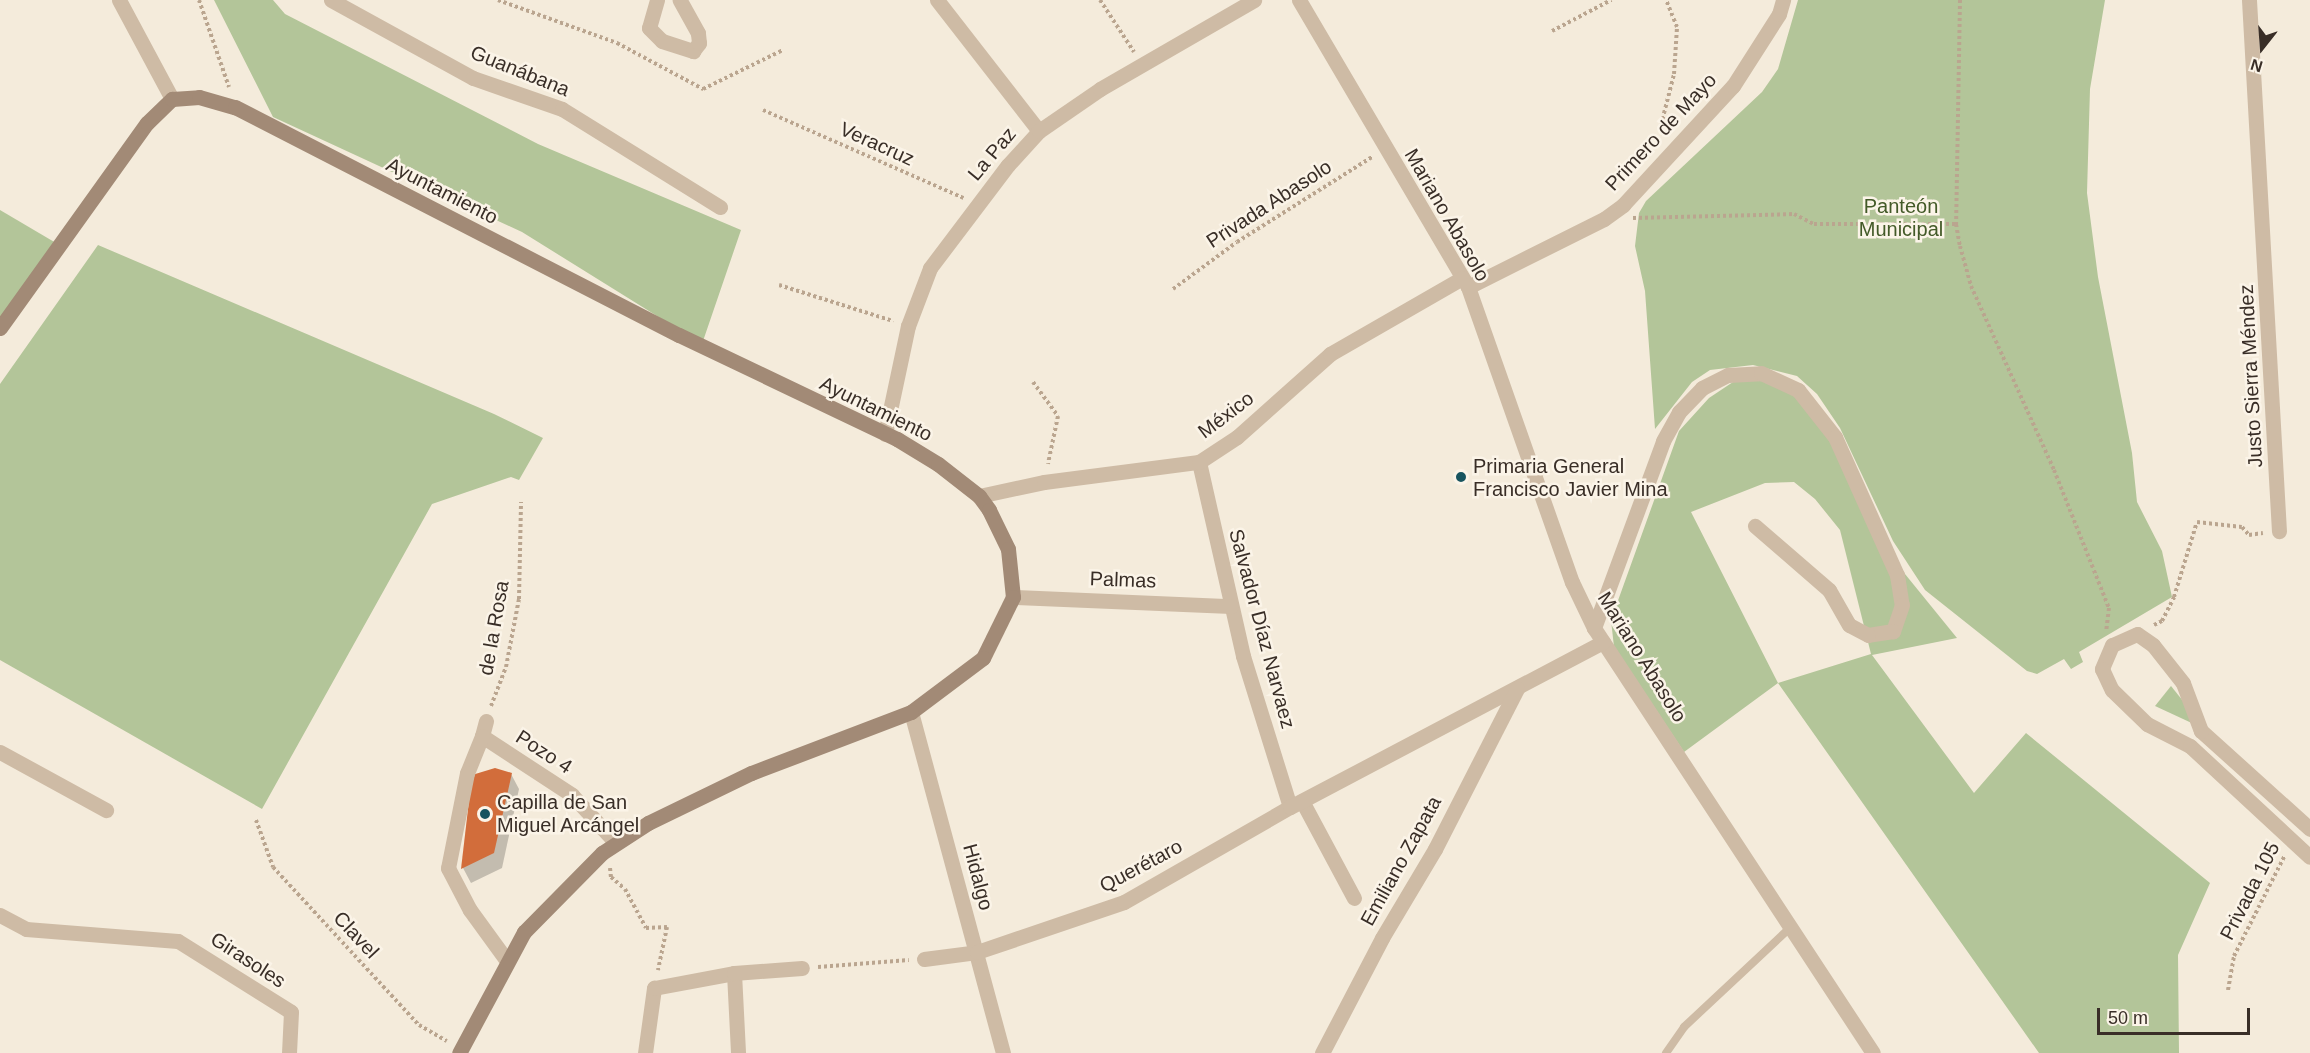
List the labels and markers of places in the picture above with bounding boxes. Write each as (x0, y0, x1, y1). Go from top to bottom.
place label: Primaria General Francisco Javier Mina (1473, 454, 1668, 501)
marker: Primaria General Francisco Javier Mina (1454, 470, 1468, 484)
place label: Capilla de San Miguel Arcángel (497, 790, 640, 837)
marker: Capilla de San Miguel Arcángel (478, 807, 492, 821)

